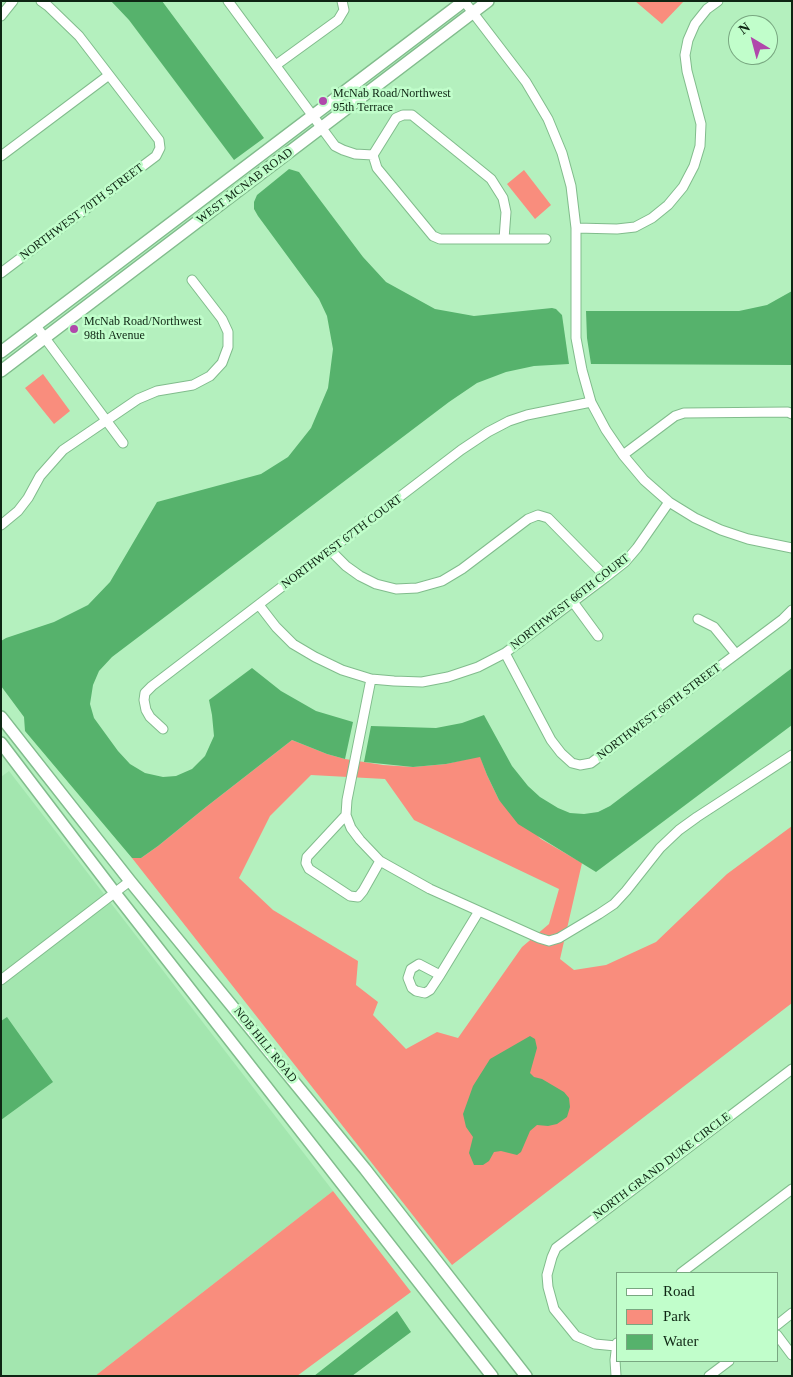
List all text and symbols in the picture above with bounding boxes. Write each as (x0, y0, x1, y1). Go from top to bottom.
north arrow (728, 15, 778, 65)
text: N (736, 19, 753, 37)
place label: McNab Road/Northwest 95th Terrace (333, 87, 451, 115)
marker: McNab Road/Northwest 95th Terrace (317, 95, 329, 107)
street label: WEST MCNAB ROAD (194, 145, 296, 227)
street label: NORTHWEST 70TH STREET (17, 161, 147, 263)
place label: McNab Road/Northwest 98th Avenue (84, 315, 202, 343)
marker: McNab Road/Northwest 98th Avenue (68, 323, 80, 335)
street label: NORTHWEST 67TH COURT (279, 492, 405, 592)
street label: NORTHWEST 66TH COURT (508, 551, 632, 653)
street label: NORTHWEST 66TH STREET (594, 661, 724, 763)
street label: NOB HILL ROAD (230, 1004, 300, 1086)
street label: NORTH GRAND DUKE CIRCLE (590, 1110, 734, 1222)
legend (616, 1272, 778, 1362)
text: Road (663, 1283, 695, 1299)
text: Park (663, 1308, 691, 1324)
text: Water (663, 1333, 698, 1349)

